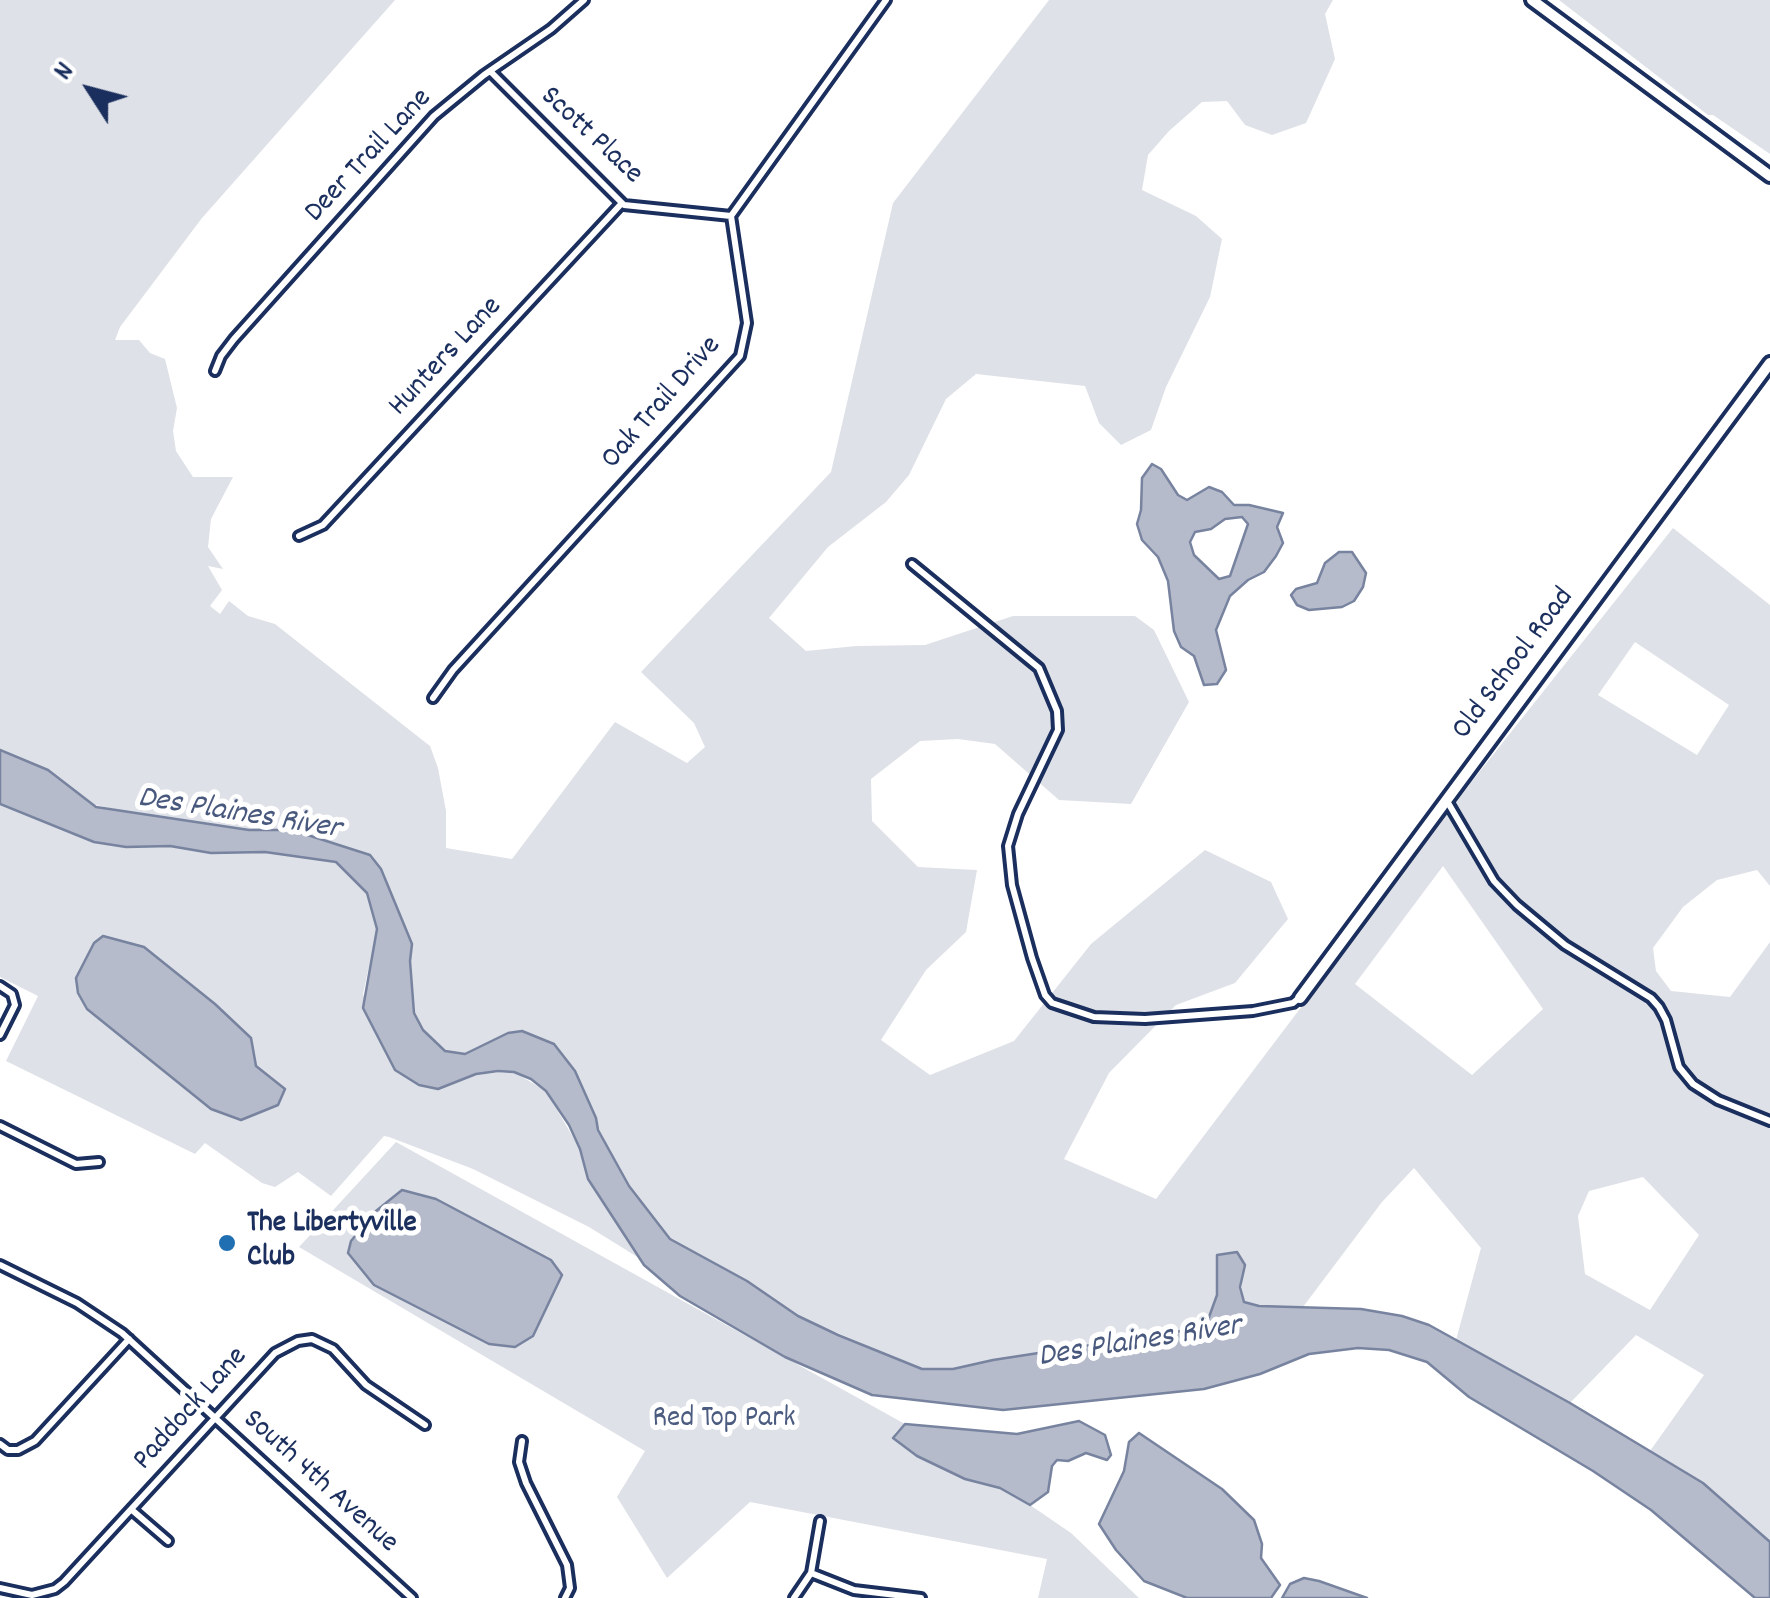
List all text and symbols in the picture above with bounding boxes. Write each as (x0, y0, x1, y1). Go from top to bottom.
north arrow (40, 40, 140, 140)
text: N (45, 55, 86, 90)
street label: Scott Place (531, 80, 649, 194)
street label: Deer Trail Lane (299, 83, 441, 231)
street label: Hunters Lane (383, 291, 511, 425)
street label: Oak Trail Drive (595, 330, 731, 478)
street label: Old School Road (1446, 582, 1584, 748)
water label: Des Plaines River (135, 781, 343, 851)
place label: The Libertyville Club (247, 1208, 417, 1278)
marker: The Libertyville Club (216, 1232, 238, 1254)
water label: Des Plaines River (1036, 1309, 1244, 1379)
street label: Paddock Lane (127, 1341, 257, 1479)
park label: Red Top Park (652, 1403, 796, 1439)
street label: South 4th Avenue (234, 1404, 404, 1562)

